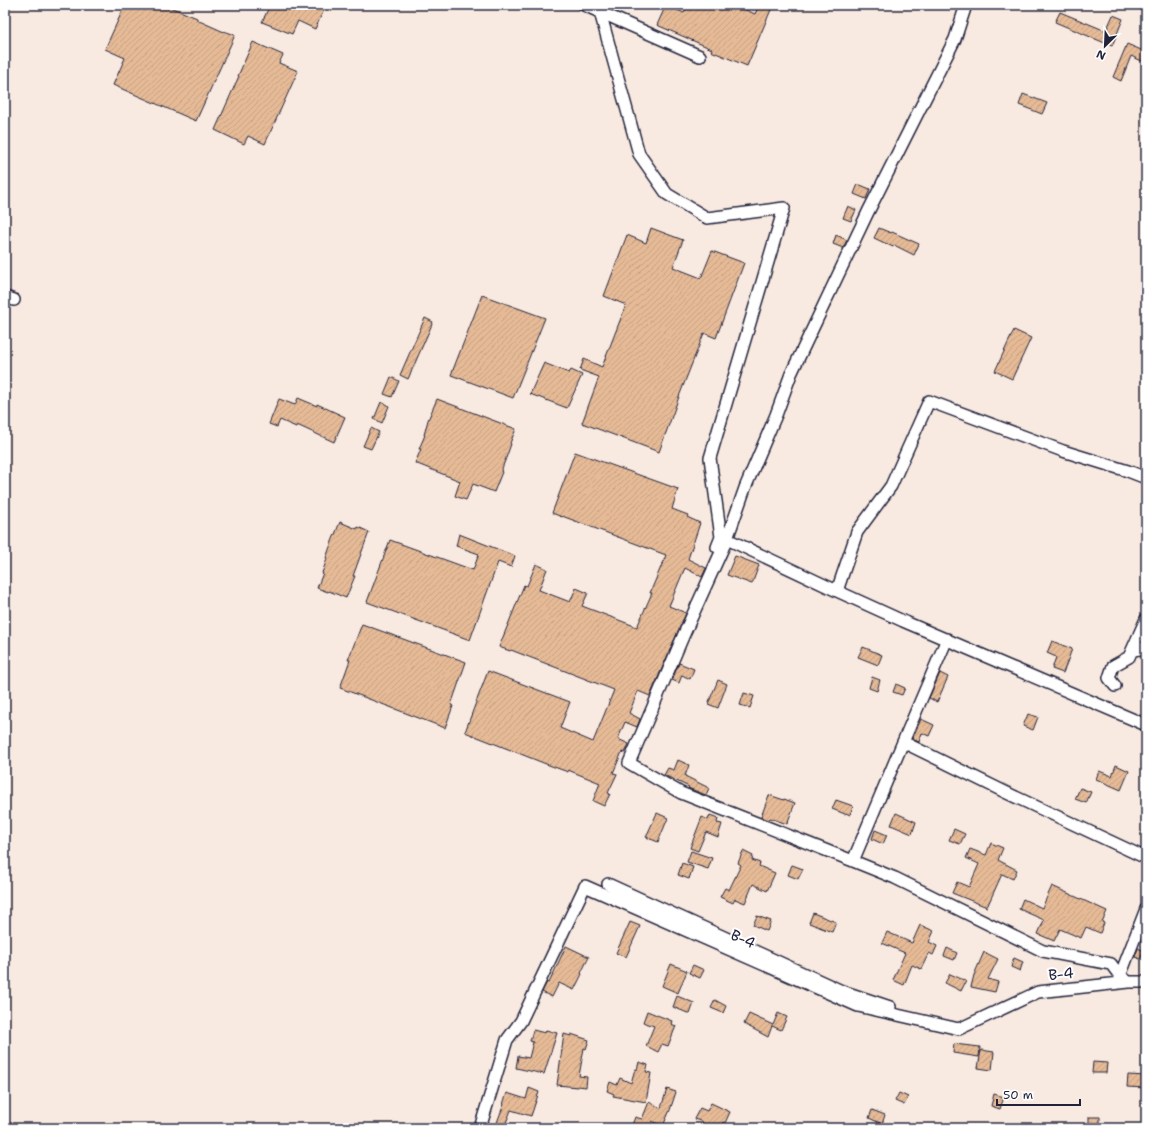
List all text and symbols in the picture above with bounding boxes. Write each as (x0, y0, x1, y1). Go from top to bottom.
north arrow (1085, 26, 1125, 66)
text: N (1094, 46, 1108, 63)
street label: B-4 (727, 925, 759, 953)
street label: B-4 (1047, 963, 1075, 985)
scale bar (997, 1081, 1080, 1107)
text: 50 m (1003, 1087, 1033, 1103)

